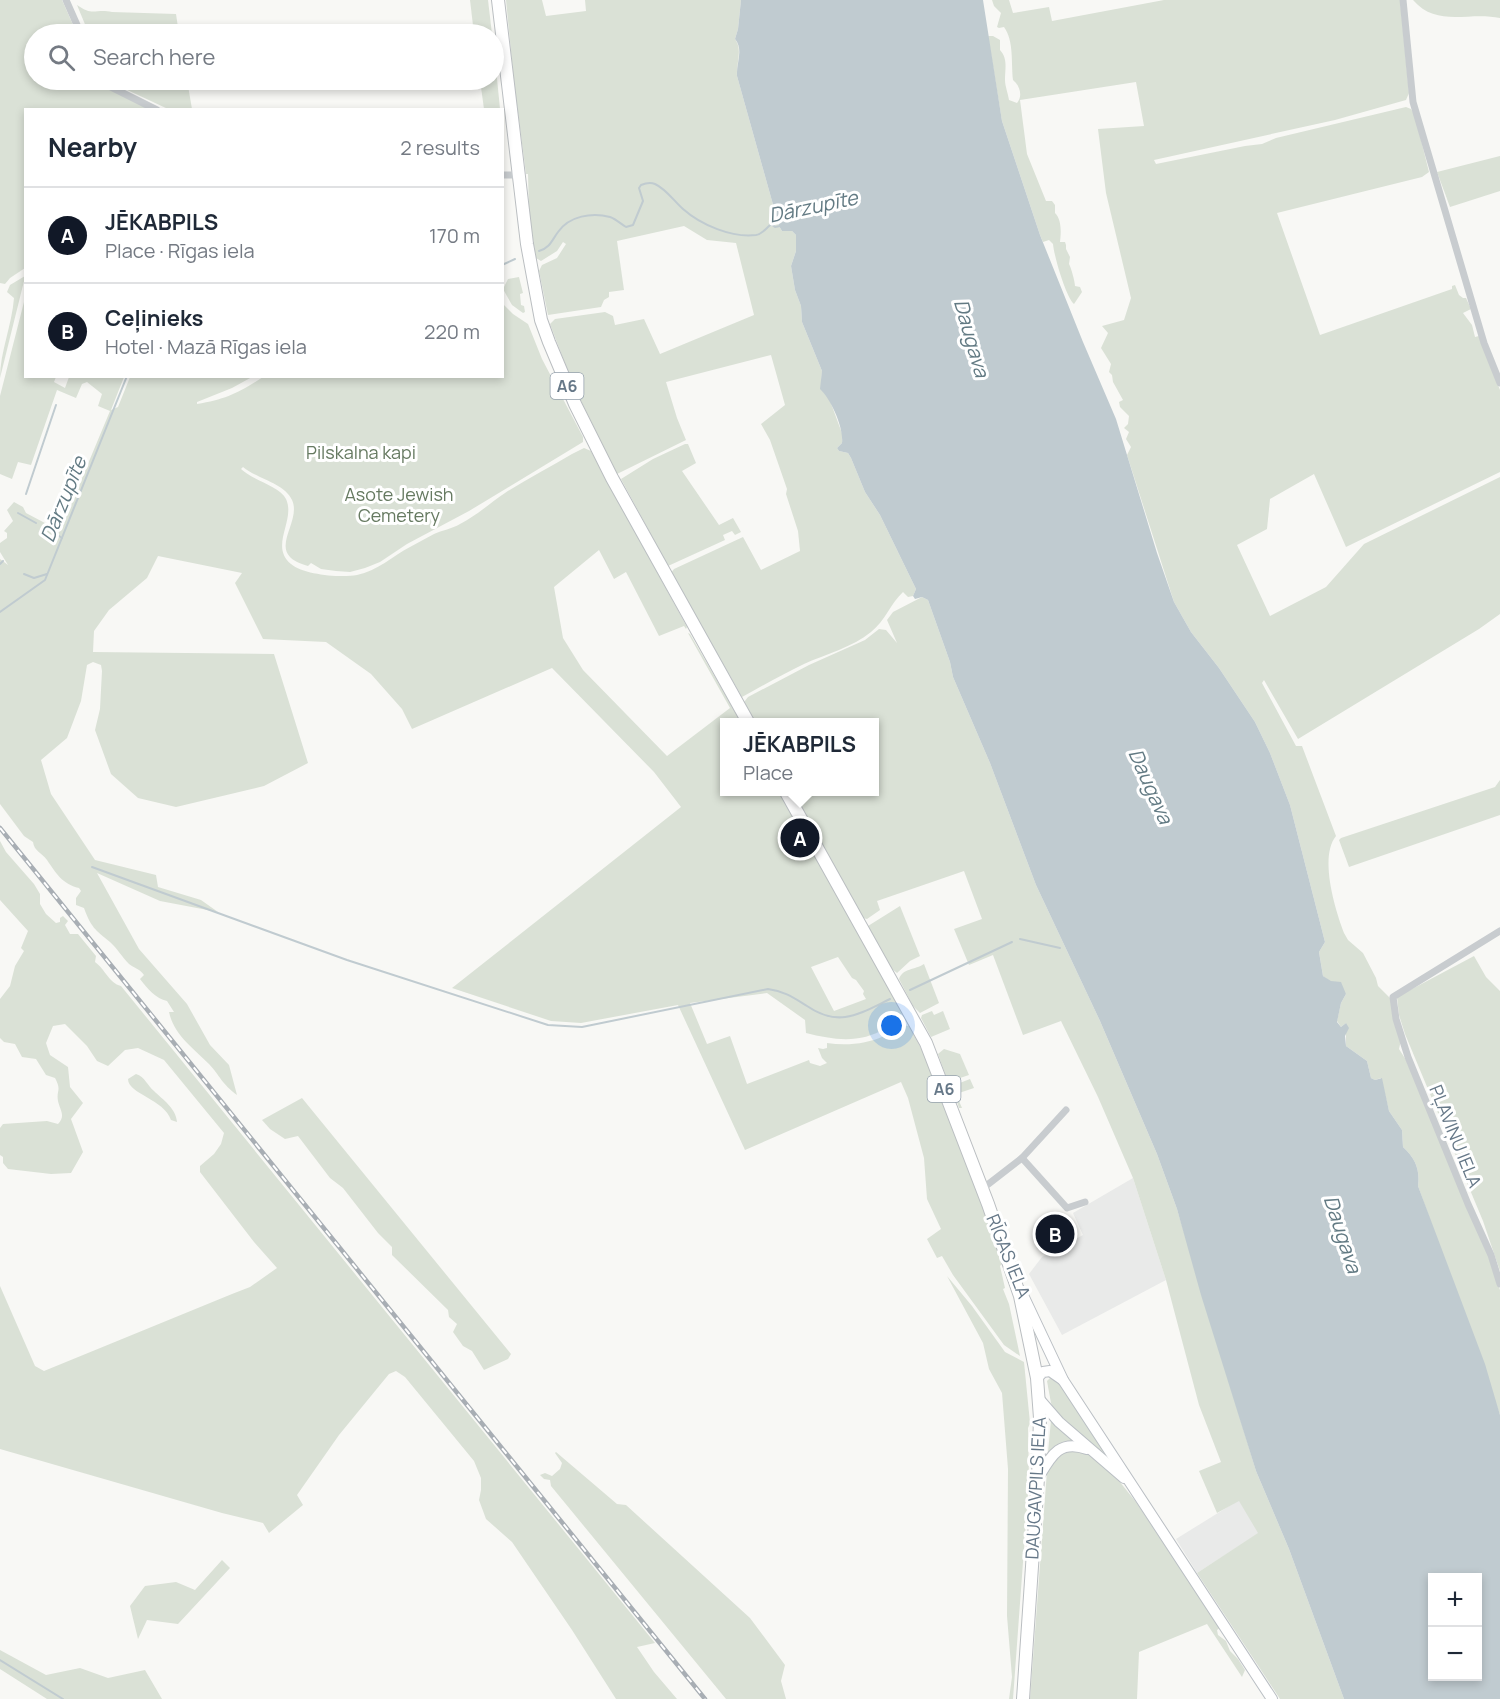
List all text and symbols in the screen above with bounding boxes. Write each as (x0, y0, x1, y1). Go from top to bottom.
search box (24, 24, 504, 90)
icon: search (45, 41, 78, 74)
text: Search here (93, 42, 215, 72)
text: Nearby (48, 129, 137, 165)
text: 2 results (400, 134, 480, 161)
water label: Dārzupīte (766, 183, 861, 229)
text: JĒKABPILS (105, 207, 218, 237)
text: A (61, 222, 74, 249)
text: 170 m (429, 222, 480, 249)
text: Place · Rīgas iela (105, 237, 255, 264)
water label: Daugava (948, 296, 996, 381)
text: Ceļinieks (105, 303, 204, 333)
text: B (61, 318, 74, 345)
text: 220 m (424, 318, 480, 345)
text: Hotel · Mazā Rīgas iela (105, 333, 307, 360)
road number: A6 (550, 373, 584, 399)
park label: Pilskalna kapi (306, 440, 416, 464)
water label: Dārzupīte (34, 451, 93, 546)
park label: Asote Jewish Cemetery (344, 482, 454, 527)
popup (720, 718, 879, 796)
text: JĒKABPILS (743, 729, 856, 759)
water label: Daugava (1122, 744, 1180, 829)
text: Place (743, 759, 793, 786)
pin: A (780, 816, 820, 860)
your location (877, 1011, 906, 1040)
road number: A6 (928, 1076, 960, 1102)
street label: PĻAVIŅU IELA (1424, 1081, 1488, 1192)
water label: Daugava (1318, 1192, 1368, 1277)
street label: RĪGAS IELA (981, 1210, 1037, 1302)
pin: B (1036, 1212, 1074, 1256)
street label: DAUGAVPILS IELA (1019, 1415, 1051, 1560)
map controls (1428, 1573, 1482, 1681)
button: + (1428, 1573, 1482, 1627)
button: − (1428, 1627, 1482, 1681)

